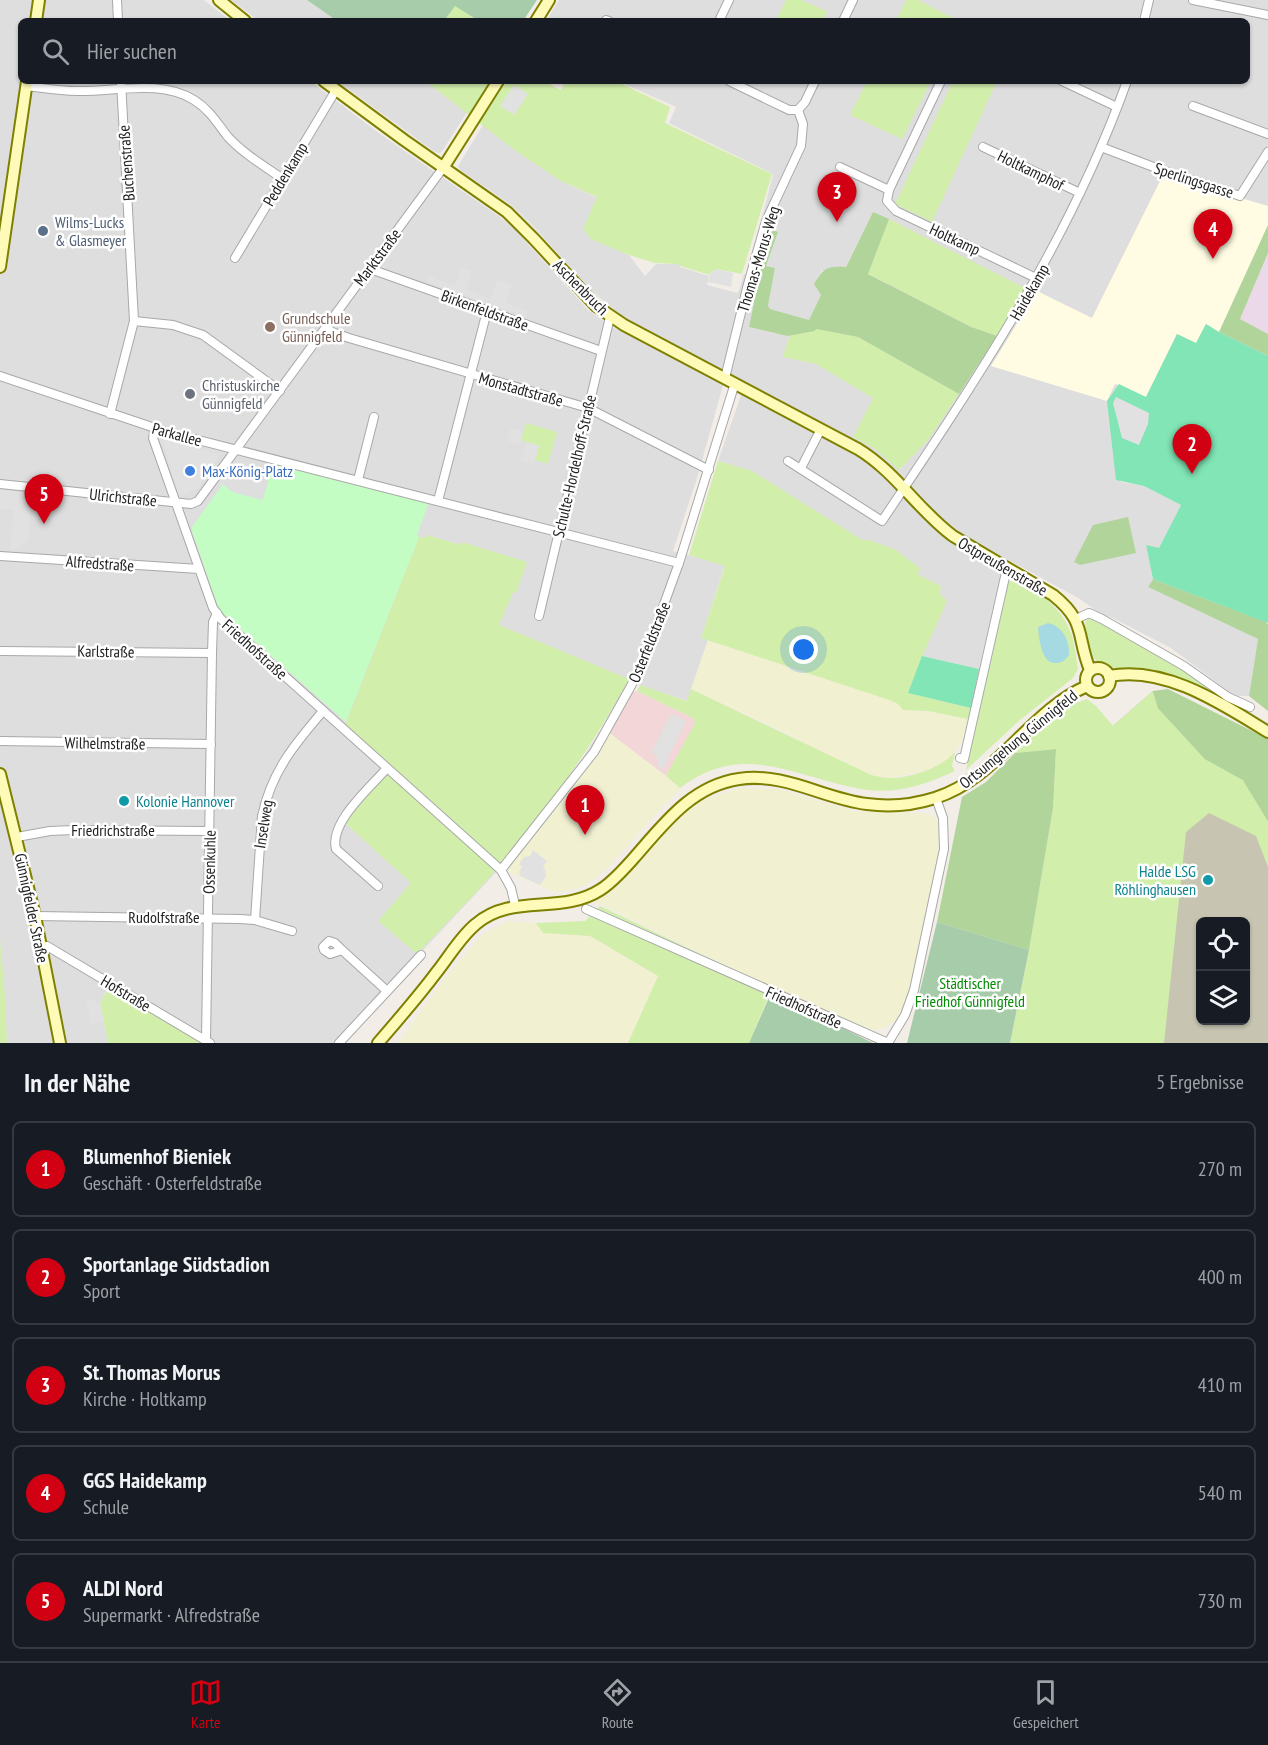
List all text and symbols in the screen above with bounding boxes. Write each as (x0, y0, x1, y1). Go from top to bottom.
search box (18, 18, 1250, 84)
icon: search (39, 35, 72, 68)
text: Hier suchen (87, 37, 177, 65)
street label: Buchenstraße (113, 124, 139, 202)
street label: Peddenkamp (258, 138, 312, 210)
street label: Holtkamphof (994, 145, 1068, 195)
street label: Sperlingsgasse (1152, 158, 1236, 202)
pin: 3 (818, 172, 856, 222)
street label: Thomas-Morus-Weg (732, 203, 784, 315)
pin: 4 (1194, 210, 1232, 259)
place label: Wilms-Lucks & Glasmeyer (55, 212, 127, 250)
street label: Holtkamp (926, 219, 984, 259)
marker: Wilms-Lucks & Glasmeyer (36, 224, 50, 238)
street label: Marktstraße (349, 224, 405, 290)
street label: Aschenbruch (549, 255, 613, 319)
street label: Haidekamp (1005, 260, 1053, 324)
street label: Birkenfeldstraße (439, 285, 531, 335)
place label: Grundschule Günnigfeld (282, 308, 351, 346)
marker: Grundschule Günnigfeld (263, 320, 277, 334)
street label: Monstadtstraße (477, 367, 565, 411)
place label: Christuskirche Günnigfeld (202, 375, 280, 413)
marker: Christuskirche Günnigfeld (183, 387, 197, 401)
street label: Schulte-Hordelhoff-Straße (548, 393, 600, 539)
street label: Parkallee (150, 418, 204, 450)
pin: 2 (1172, 424, 1212, 474)
place label: Max-König-Platz (202, 461, 293, 481)
marker: Max-König-Platz (183, 464, 197, 478)
pin: 5 (24, 474, 63, 524)
street label: Ulrichstraße (88, 484, 158, 510)
street label: Ostpreußenstraße (955, 532, 1051, 600)
street label: Alfredstraße (65, 551, 135, 575)
street label: Osterfeldstraße (624, 599, 674, 685)
street label: Friedhofstraße (218, 614, 292, 684)
your location (789, 635, 818, 664)
street label: Karlstraße (77, 641, 135, 661)
street label: Ortsumgehung Günnigfeld (955, 685, 1081, 793)
street label: Wilhelmstraße (64, 732, 146, 754)
pin: 1 (566, 786, 604, 835)
place label: Kolonie Hannover (136, 791, 235, 811)
marker: Kolonie Hannover (117, 794, 131, 808)
street label: Inselweg (249, 798, 277, 850)
street label: Friedrichstraße (71, 820, 155, 840)
street label: Ossenkuhle (198, 830, 220, 894)
street label: Günnigfelder Straße (11, 851, 53, 965)
place label: Halde LSG Röhlinghausen (1114, 861, 1196, 899)
marker: Halde LSG Röhlinghausen (1201, 873, 1215, 887)
street label: Rudolfstraße (128, 907, 200, 927)
map controls (1196, 917, 1250, 1025)
button: locate (1196, 917, 1250, 971)
street label: Hofstraße (98, 970, 154, 1016)
button: layers (1196, 971, 1250, 1025)
park label: Städtischer Friedhof Günnigfeld (915, 973, 1025, 1011)
street label: Friedhofstraße (763, 981, 845, 1033)
text: In der Nähe (24, 1066, 130, 1099)
text: 5 Ergebnisse (1156, 1069, 1244, 1095)
text: Blumenhof Bieniek (83, 1142, 231, 1170)
text: 1 (41, 1156, 50, 1182)
text: 270 m (1198, 1156, 1242, 1182)
text: Geschäft · Osterfeldstraße (83, 1170, 262, 1196)
text: Sportanlage Südstadion (83, 1250, 270, 1278)
text: 2 (41, 1264, 50, 1290)
text: 400 m (1198, 1264, 1242, 1290)
text: Sport (83, 1278, 120, 1304)
text: St. Thomas Morus (83, 1358, 221, 1386)
text: 3 (41, 1372, 50, 1398)
text: 410 m (1198, 1372, 1242, 1398)
text: Kirche · Holtkamp (83, 1386, 207, 1412)
text: GGS Haidekamp (83, 1466, 207, 1494)
text: 4 (41, 1480, 50, 1506)
text: 540 m (1198, 1480, 1242, 1506)
text: Schule (83, 1494, 129, 1520)
text: ALDI Nord (83, 1574, 163, 1602)
text: 5 (41, 1588, 50, 1614)
text: 730 m (1198, 1588, 1242, 1614)
text: Supermarkt · Alfredstraße (83, 1602, 260, 1628)
tab: Karte (189, 1676, 222, 1732)
tab: Route (601, 1676, 634, 1732)
tab: Gespeichert (1013, 1676, 1079, 1732)

